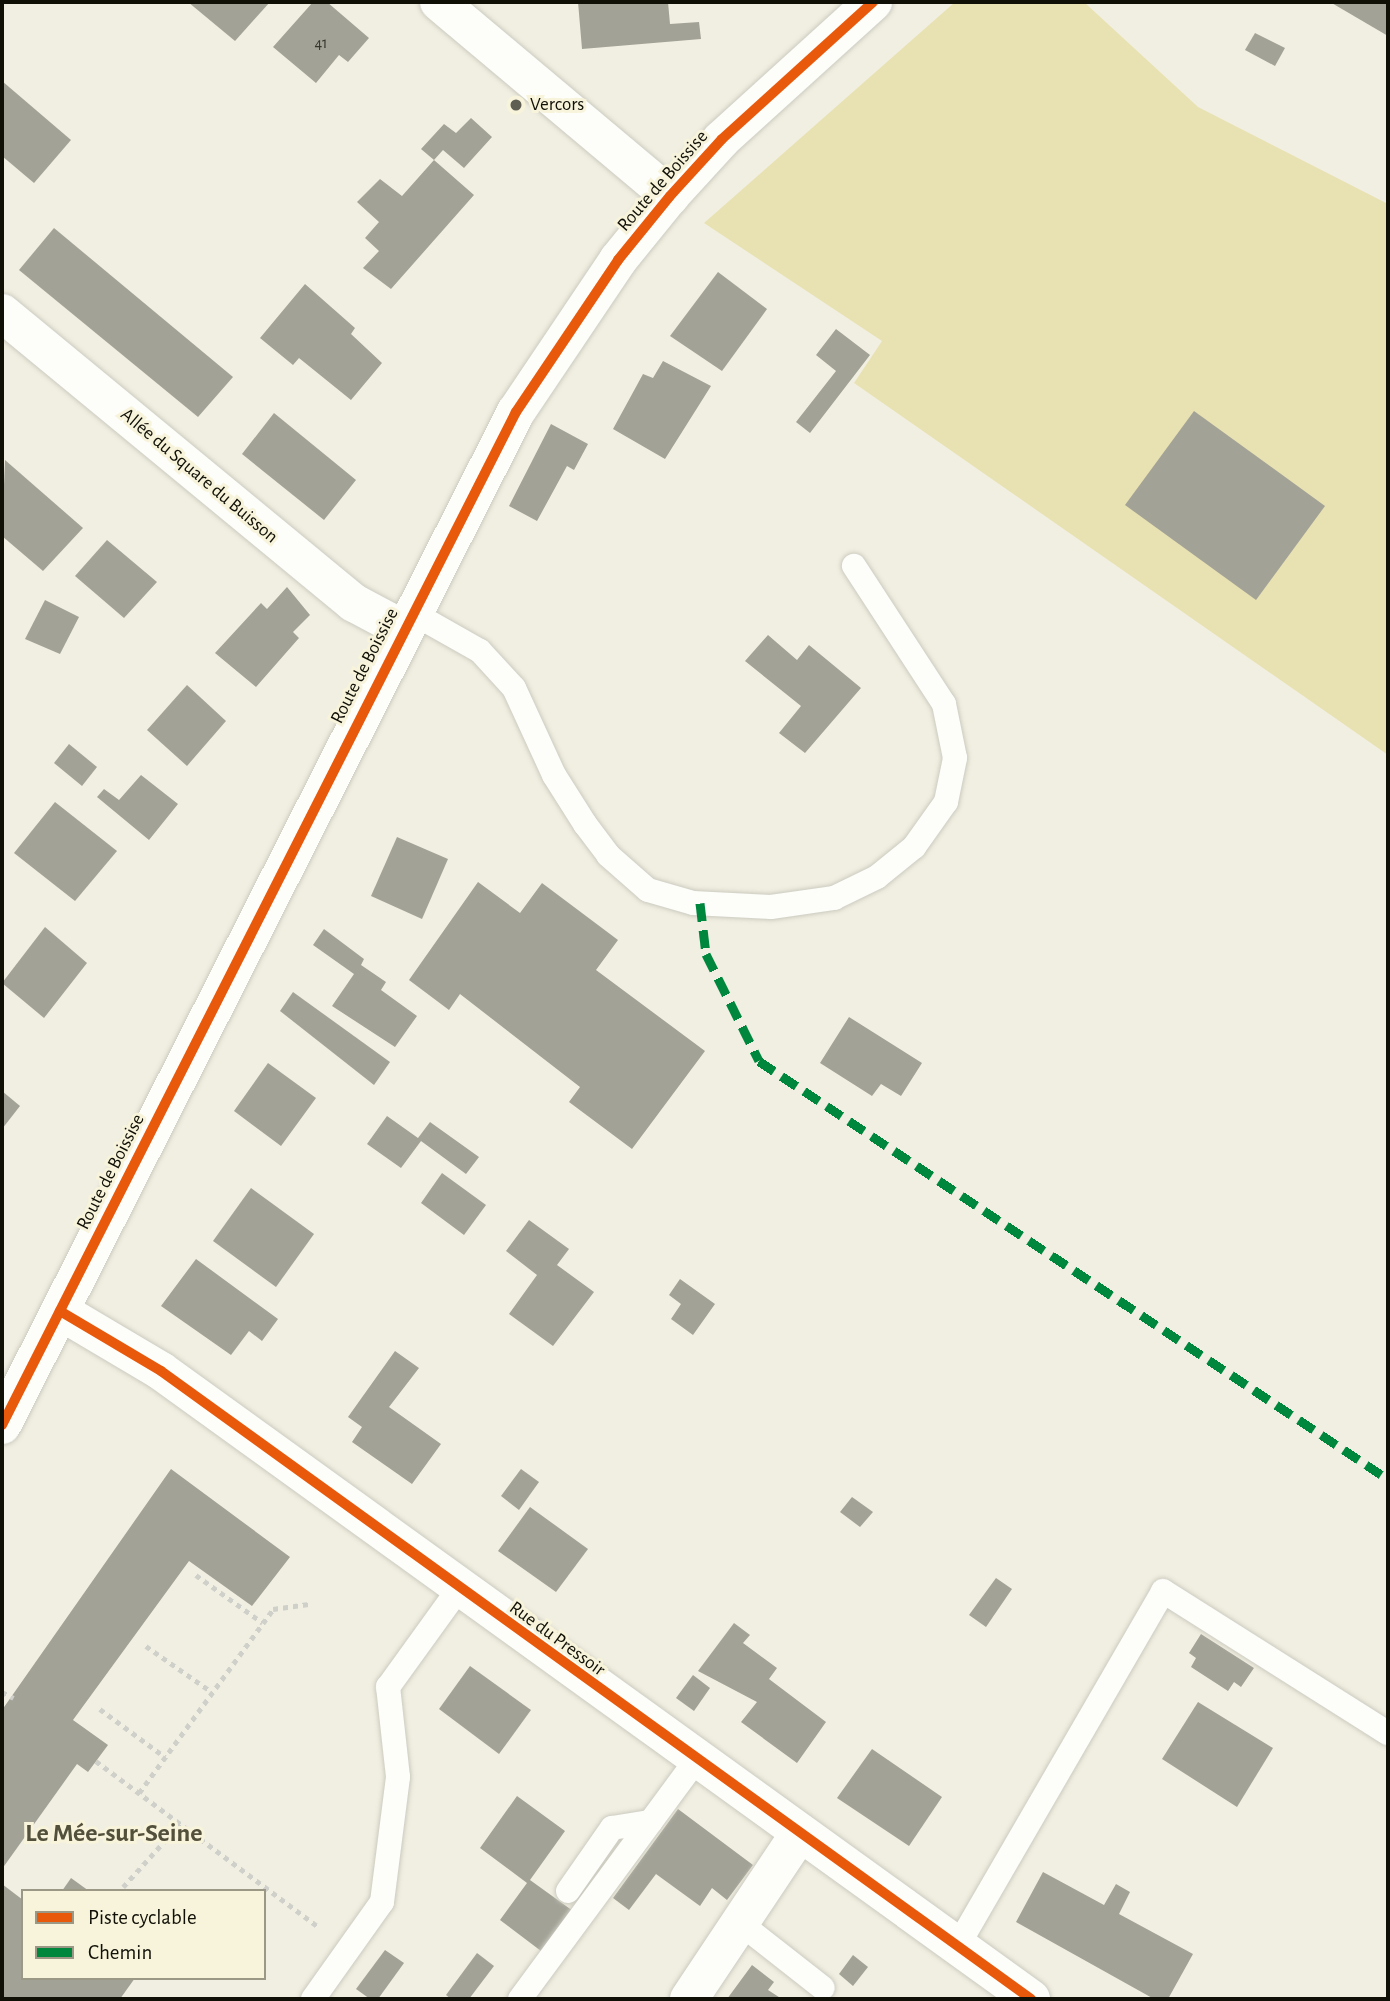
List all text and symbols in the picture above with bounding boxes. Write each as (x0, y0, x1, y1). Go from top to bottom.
house number: 41 (314, 33, 328, 53)
place label: Vercors (530, 94, 584, 116)
marker: Vercors (508, 97, 524, 113)
street label: Route de Boissise (613, 126, 713, 236)
street label: Allée du Square du Buisson (116, 403, 282, 549)
street label: Route de Boissise (326, 604, 404, 728)
street label: Route de Boissise (72, 1110, 150, 1234)
street label: Rue du Pressoir (505, 1597, 609, 1681)
district label: Le Mée-sur-Seine (25, 1818, 203, 1850)
legend (21, 1889, 266, 1980)
text: Piste cyclable (88, 1907, 197, 1928)
text: Chemin (88, 1942, 152, 1963)

